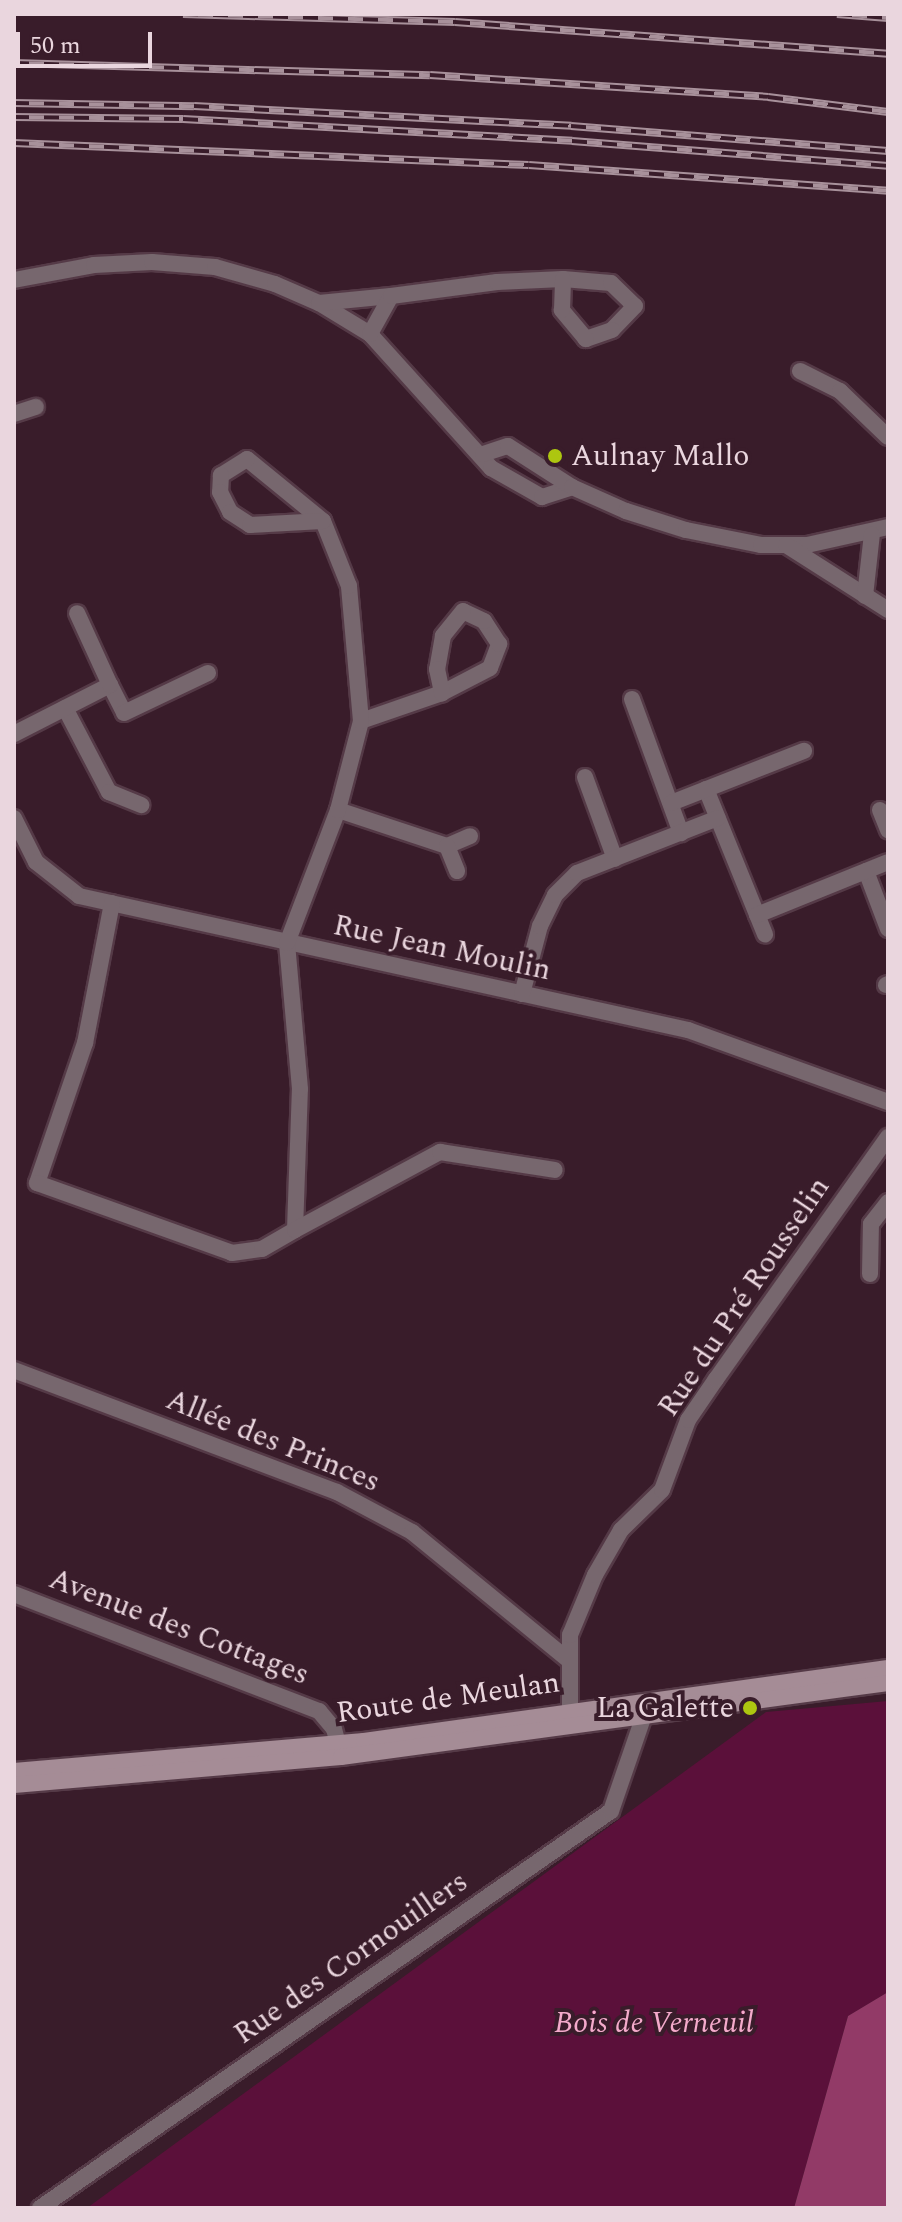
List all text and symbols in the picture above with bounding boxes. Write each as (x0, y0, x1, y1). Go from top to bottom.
scale bar (20, 16, 156, 66)
text: 50 m (30, 28, 81, 64)
place label: Aulnay Mallo (571, 438, 749, 474)
marker: Aulnay Mallo (546, 447, 564, 465)
street label: Rue Jean Moulin (330, 907, 554, 989)
street label: Rue du Pré Rousselin (650, 1170, 838, 1424)
street label: Allée des Princes (161, 1382, 385, 1500)
street label: Avenue des Cottages (44, 1561, 314, 1693)
street label: Route de Meulan (334, 1664, 562, 1732)
place label: La Galette (596, 1690, 734, 1726)
marker: La Galette (741, 1699, 759, 1717)
street label: Rue des Cornouillers (227, 1864, 475, 2052)
park label: Bois de Verneuil (554, 2005, 754, 2041)

